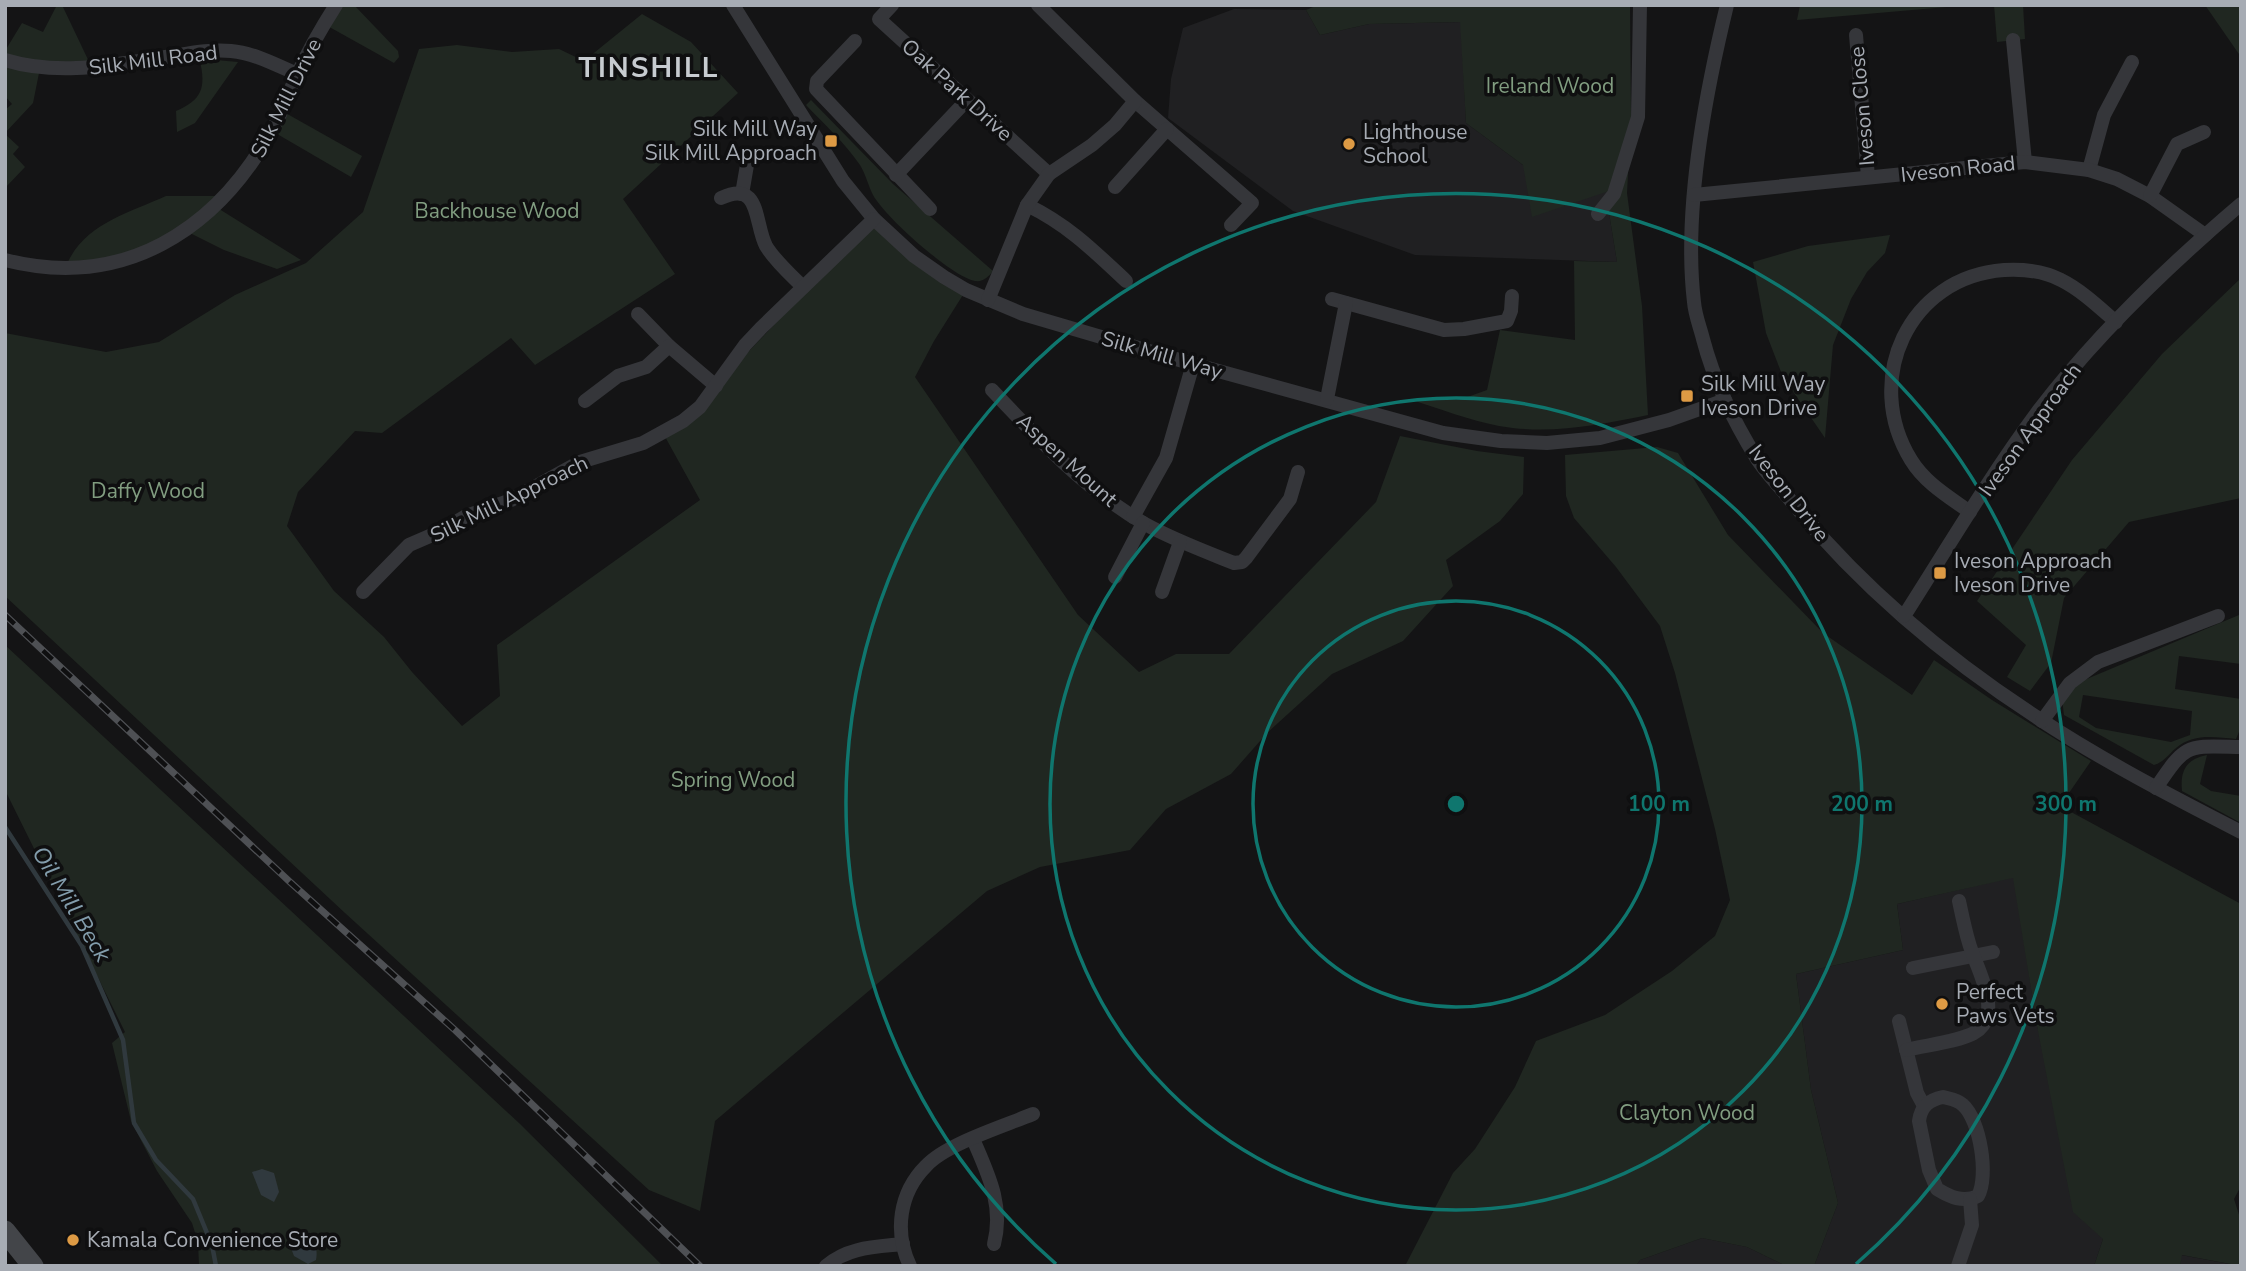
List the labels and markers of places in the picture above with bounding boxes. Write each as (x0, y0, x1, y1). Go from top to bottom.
place label: Silk Mill Way Silk Mill Approach (645, 115, 817, 167)
place label: Lighthouse School (1363, 118, 1468, 170)
marker: Silk Mill Way Silk Mill Approach (823, 133, 839, 149)
marker: Lighthouse School (1341, 136, 1357, 152)
place label: Silk Mill Way Iveson Drive (1701, 370, 1825, 422)
marker: Silk Mill Way Iveson Drive (1679, 388, 1695, 404)
place label: Iveson Approach Iveson Drive (1954, 547, 2112, 599)
marker: Iveson Approach Iveson Drive (1932, 565, 1948, 581)
centre of rings (1444, 792, 1468, 816)
place label: Perfect Paws Vets (1956, 978, 2055, 1030)
marker: Perfect Paws Vets (1934, 996, 1950, 1012)
place label: Kamala Convenience Store (87, 1226, 338, 1254)
marker: Kamala Convenience Store (65, 1232, 81, 1248)

